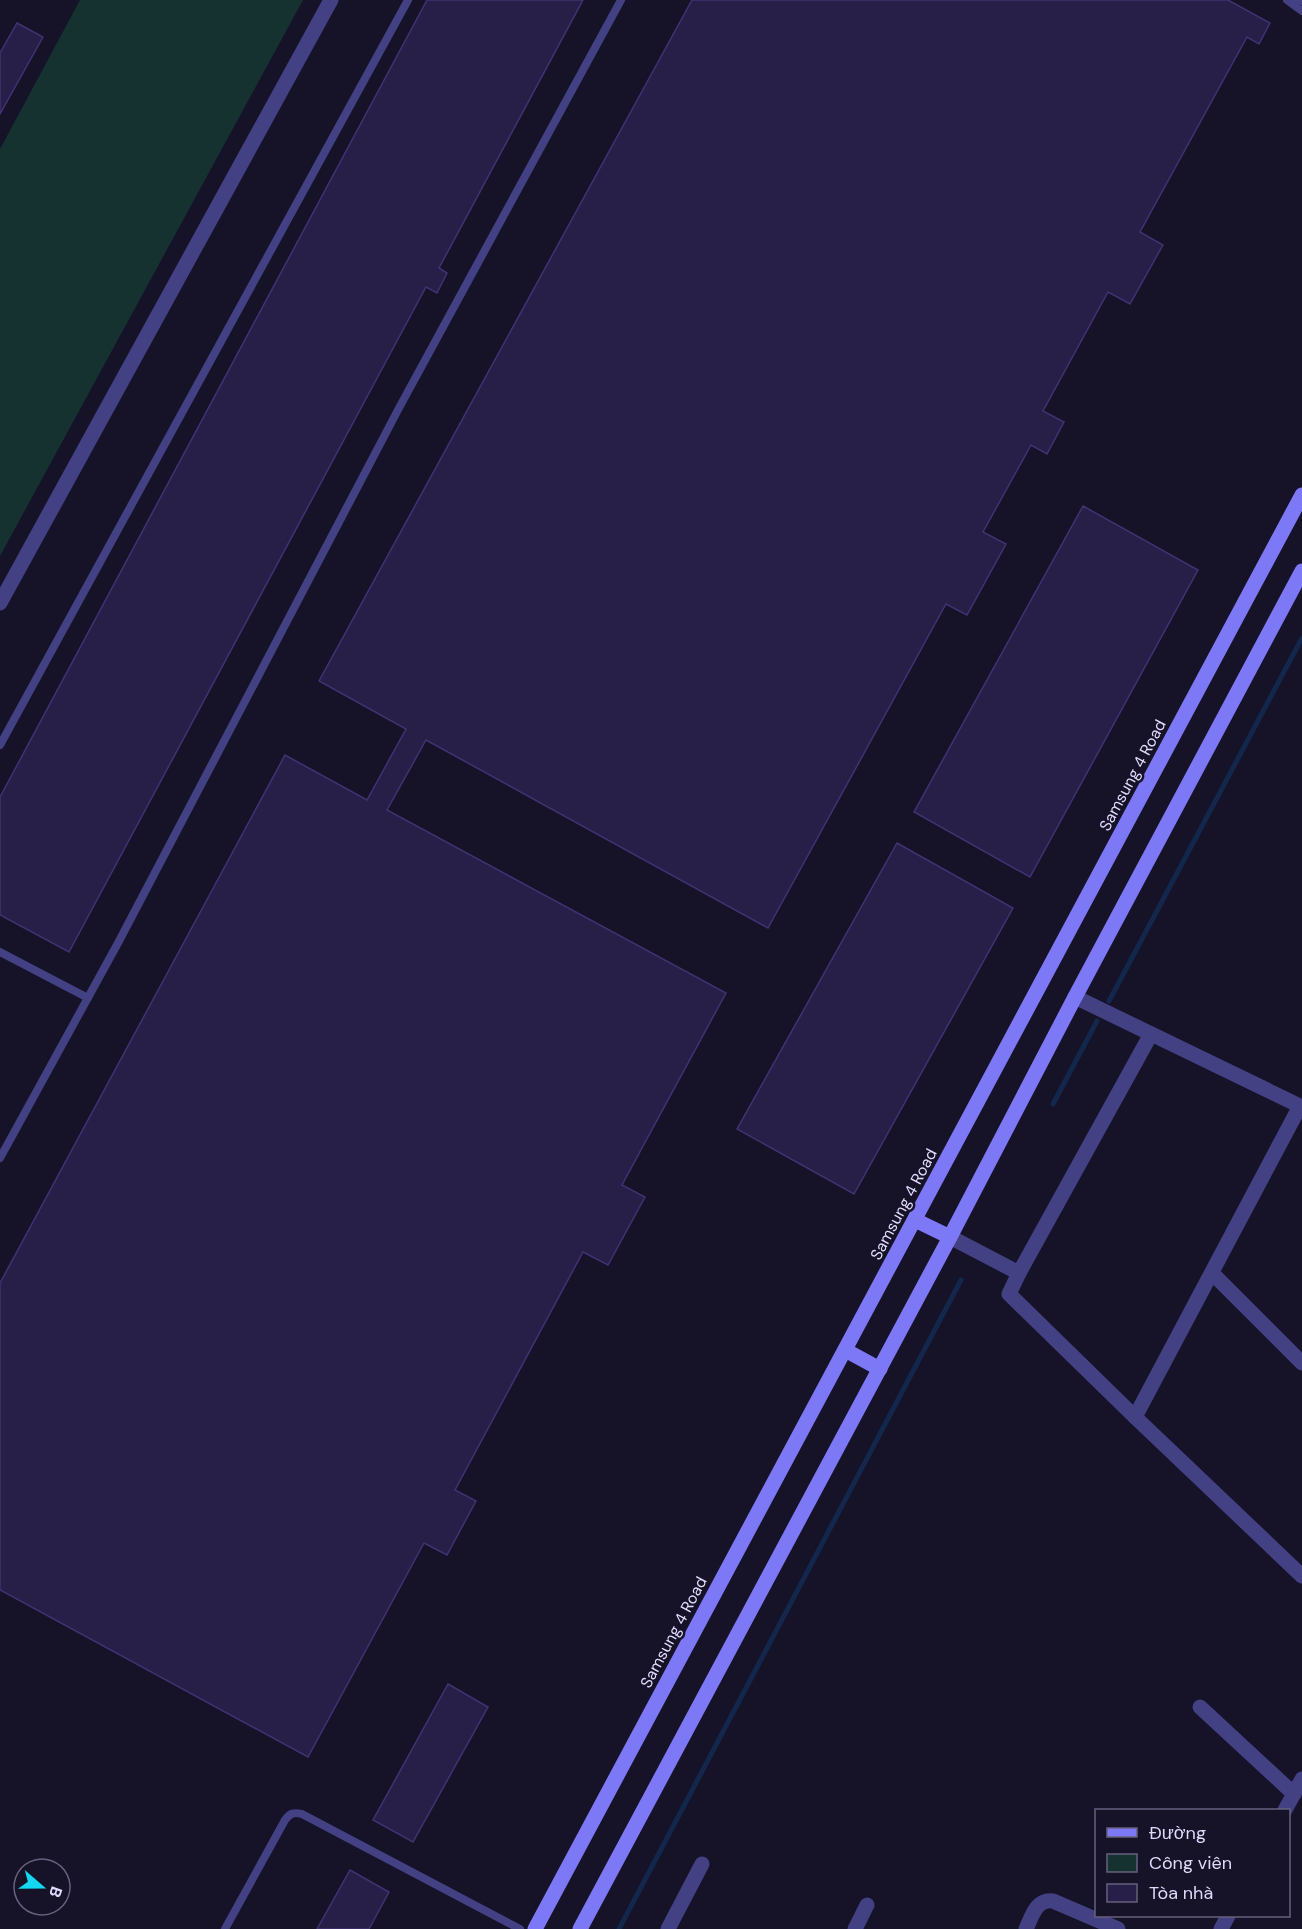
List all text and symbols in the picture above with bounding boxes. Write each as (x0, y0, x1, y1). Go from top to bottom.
street label: Samsung 4 Road (1094, 716, 1171, 834)
street label: Samsung 4 Road (865, 1145, 942, 1263)
street label: Samsung 4 Road (635, 1573, 712, 1691)
legend (1095, 1809, 1290, 1917)
text: Đường (1149, 1821, 1206, 1845)
text: Công viên (1149, 1851, 1232, 1875)
north arrow (12, 1857, 72, 1917)
text: Tòa nhà (1149, 1881, 1213, 1905)
text: B (44, 1884, 67, 1900)

